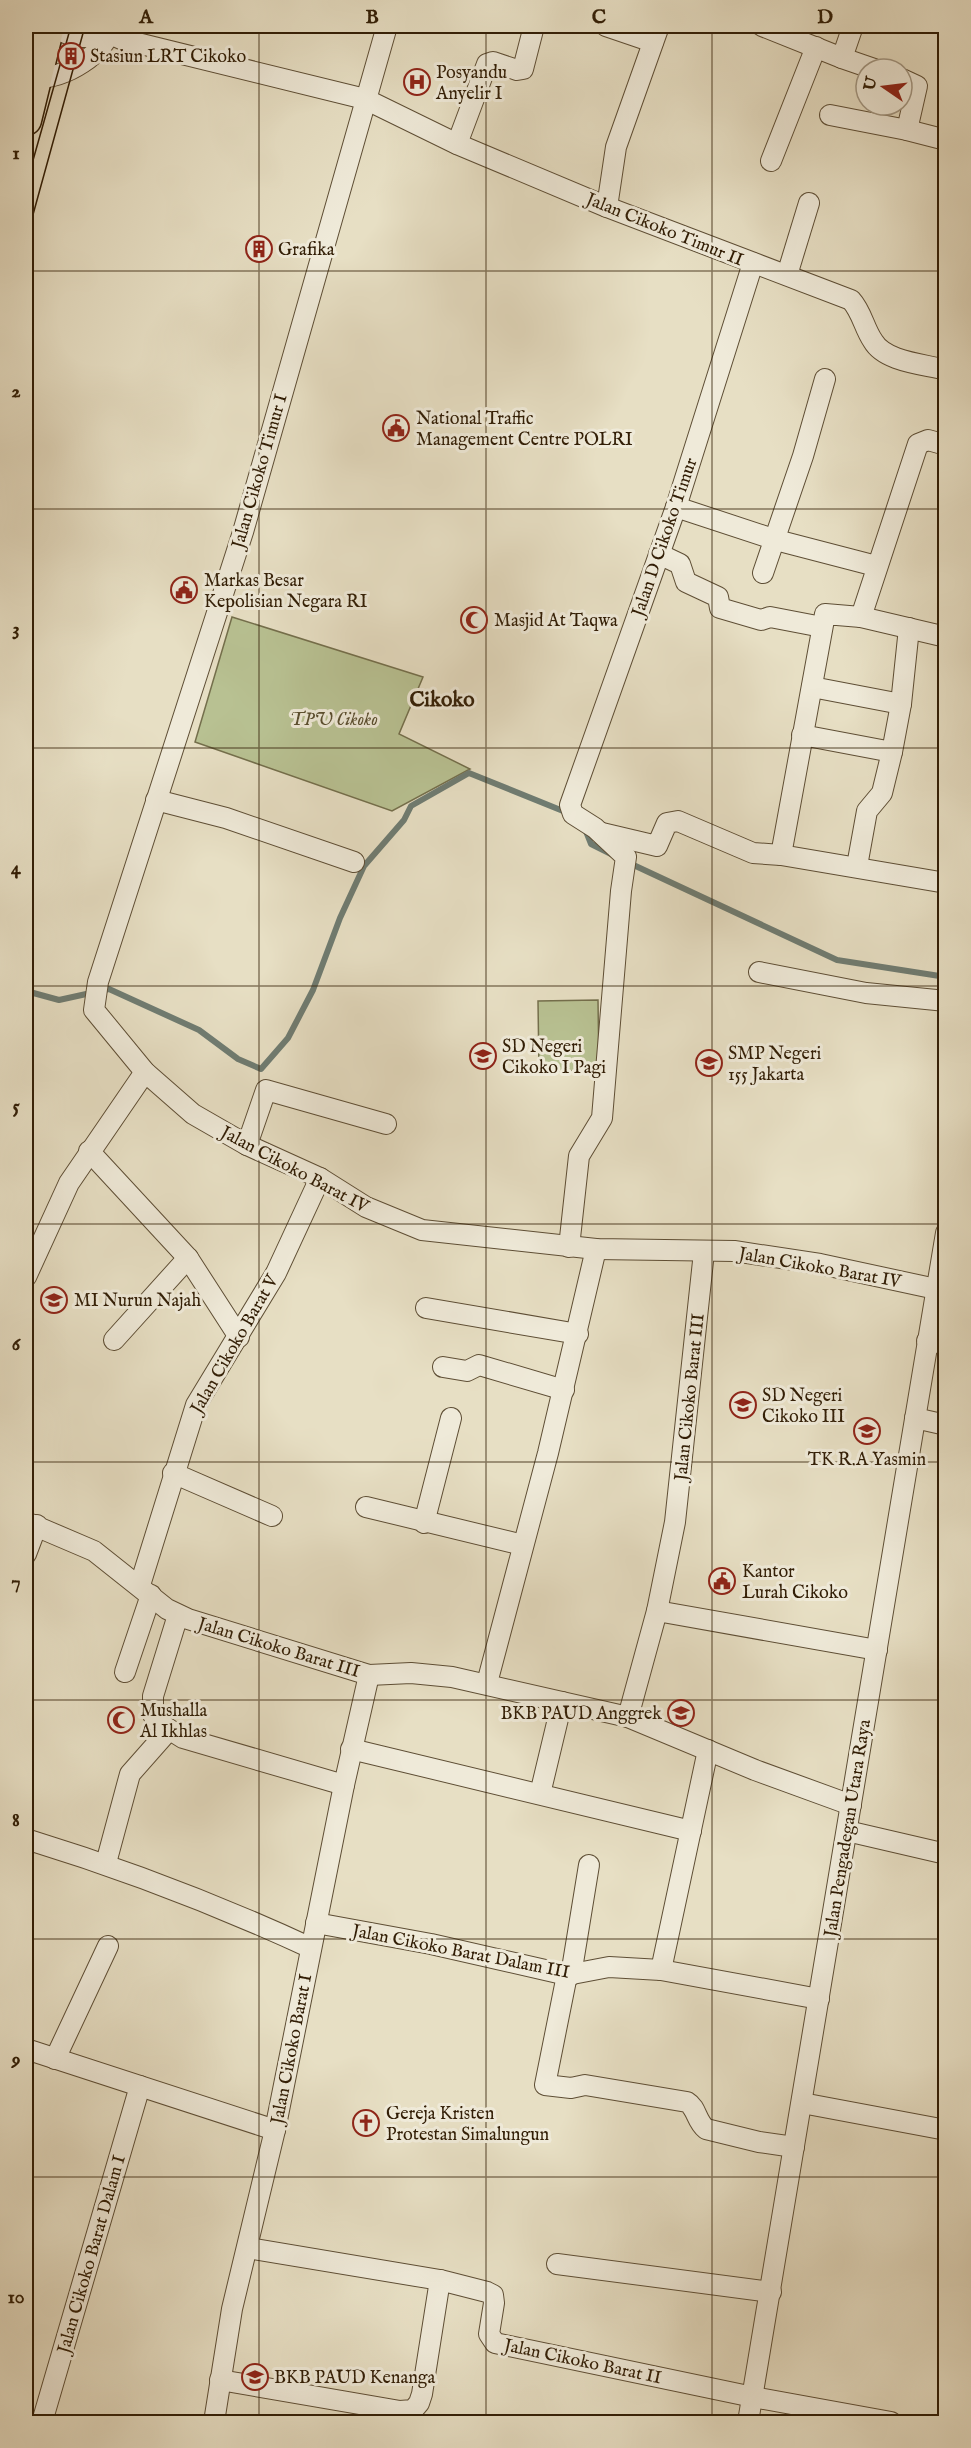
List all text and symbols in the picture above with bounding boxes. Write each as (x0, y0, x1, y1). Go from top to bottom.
text: A (138, 5, 154, 30)
text: B (365, 5, 379, 30)
text: C (592, 5, 606, 30)
text: D (817, 5, 833, 30)
building icon: Stasiun LRT Cikoko (56, 41, 86, 71)
place label: Stasiun LRT Cikoko (90, 46, 246, 69)
north arrow (854, 57, 914, 117)
place label: Posyandu Anyelir I (435, 62, 507, 106)
hospital icon: Posyandu Anyelir I (402, 67, 432, 97)
text: U (860, 74, 883, 94)
text: 1 (12, 141, 20, 166)
street label: Jalan Cikoko Timur II (581, 188, 747, 273)
building icon: Grafika (244, 234, 274, 264)
place label: Grafika (278, 239, 335, 262)
text: 2 (11, 379, 21, 404)
street label: Jalan Cikoko Timur I (227, 391, 294, 553)
place label: National Traffic Management Centre POLRI (416, 408, 633, 452)
public building icon: National Traffic Management Centre POLRI (381, 413, 411, 443)
street label: Jalan D Cikoko Timur (627, 455, 704, 622)
place label: Markas Besar Kepolisian Negara RI (204, 570, 368, 614)
public building icon: Markas Besar Kepolisian Negara RI (169, 575, 199, 605)
mosque icon: Masjid At Taqwa (459, 605, 489, 635)
place label: Masjid At Taqwa (494, 610, 618, 633)
text: 3 (12, 617, 20, 642)
district label: Cikoko (409, 687, 475, 714)
park label: TPU Cikoko (290, 709, 378, 732)
text: 4 (11, 856, 22, 881)
place label: SD Negeri Cikoko I Pagi (502, 1036, 606, 1080)
school or university icon: SD Negeri Cikoko I Pagi (468, 1041, 498, 1071)
place label: SMP Negeri 155 Jakarta (728, 1043, 821, 1087)
school or university icon: SMP Negeri 155 Jakarta (694, 1048, 724, 1078)
text: 5 (12, 1094, 20, 1119)
street label: Jalan Cikoko Barat IV (215, 1121, 373, 1220)
street label: Jalan Cikoko Barat IV (735, 1243, 904, 1294)
street label: Jalan Cikoko Barat V (185, 1270, 285, 1420)
school or university icon: MI Nurun Najah (39, 1285, 69, 1315)
place label: MI Nurun Najah (74, 1290, 201, 1313)
street label: Jalan Cikoko Barat III (670, 1312, 711, 1484)
text: 6 (12, 1332, 22, 1357)
place label: SD Negeri Cikoko III (762, 1385, 845, 1429)
school or university icon: SD Negeri Cikoko III (728, 1390, 758, 1420)
school or university icon: TK R.A Yasmin (852, 1416, 882, 1446)
place label: TK R.A Yasmin (808, 1449, 927, 1472)
place label: Kantor Lurah Cikoko (742, 1561, 848, 1605)
public building icon: Kantor Lurah Cikoko (707, 1566, 737, 1596)
text: 7 (11, 1570, 21, 1595)
street label: Jalan Cikoko Barat III (193, 1612, 363, 1684)
school or university icon: BKB PAUD Anggrek (666, 1698, 696, 1728)
place label: Mushalla Al Ikhlas (139, 1700, 208, 1744)
place label: BKB PAUD Anggrek (501, 1703, 662, 1726)
mosque icon: Mushalla Al Ikhlas (106, 1705, 136, 1735)
street label: Jalan Pengadegan Utara Raya (820, 1718, 877, 1941)
text: 8 (12, 1808, 20, 1833)
street label: Jalan Cikoko Barat Dalam III (348, 1920, 572, 1985)
street label: Jalan Cikoko Barat I (266, 1972, 318, 2128)
text: 9 (11, 2047, 21, 2072)
place label: Gereja Kristen Protestan Simalungun (386, 2103, 550, 2147)
church icon: Gereja Kristen Protestan Simalungun (351, 2108, 381, 2138)
street label: Jalan Cikoko Barat Dalam I (53, 2152, 132, 2358)
text: 10 (7, 2285, 25, 2310)
street label: Jalan Cikoko Barat II (500, 2334, 664, 2390)
school or university icon: BKB PAUD Kenanga (240, 2362, 270, 2392)
place label: BKB PAUD Kenanga (274, 2367, 436, 2390)

